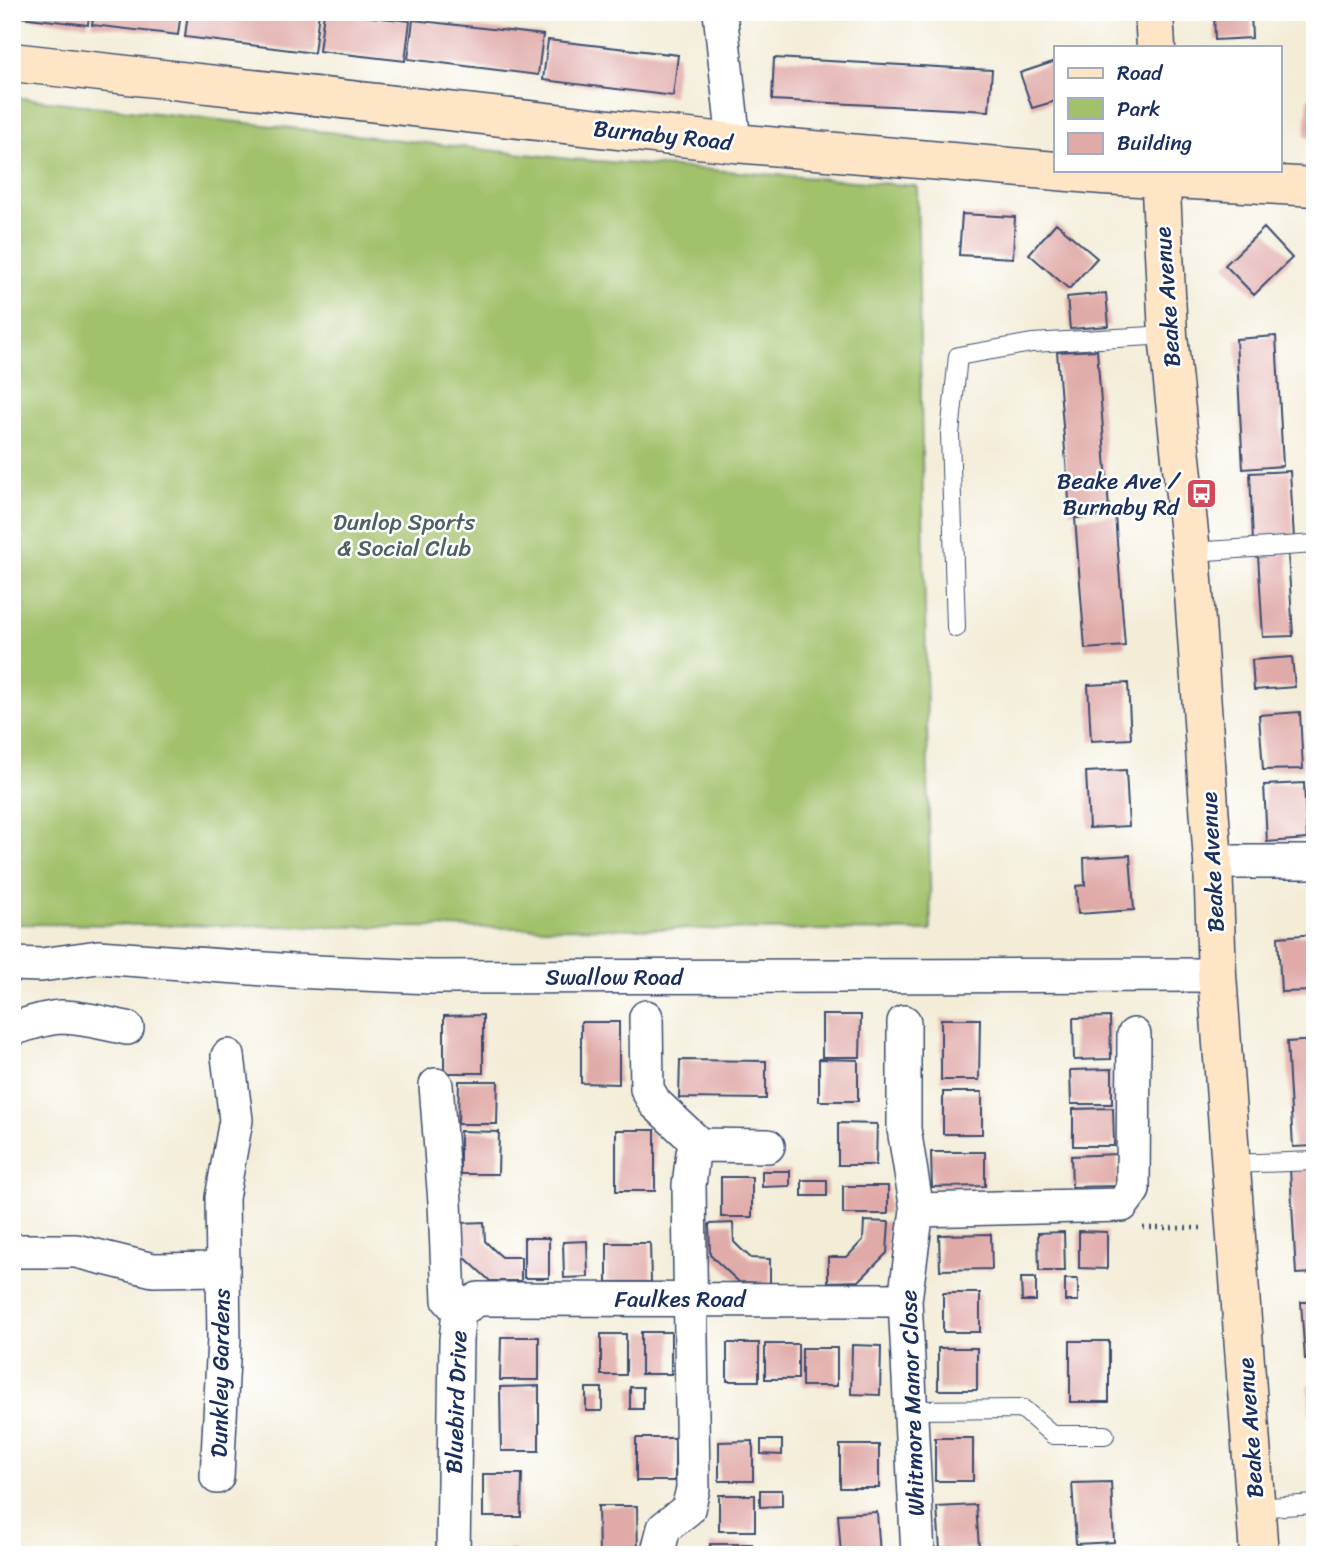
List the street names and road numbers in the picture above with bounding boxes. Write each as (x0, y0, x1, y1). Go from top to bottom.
street label: Burnaby Road (591, 108, 736, 163)
street label: Beake Avenue (1142, 225, 1193, 369)
street label: Beake Avenue (1188, 791, 1237, 933)
street label: Swallow Road (545, 957, 685, 998)
street label: Faulkes Road (615, 1279, 747, 1320)
street label: Dunkley Gardens (199, 1288, 242, 1458)
street label: Whitmore Manor Close (888, 1289, 937, 1517)
street label: Bluebird Drive (434, 1329, 479, 1474)
street label: Beake Avenue (1225, 1356, 1276, 1500)

